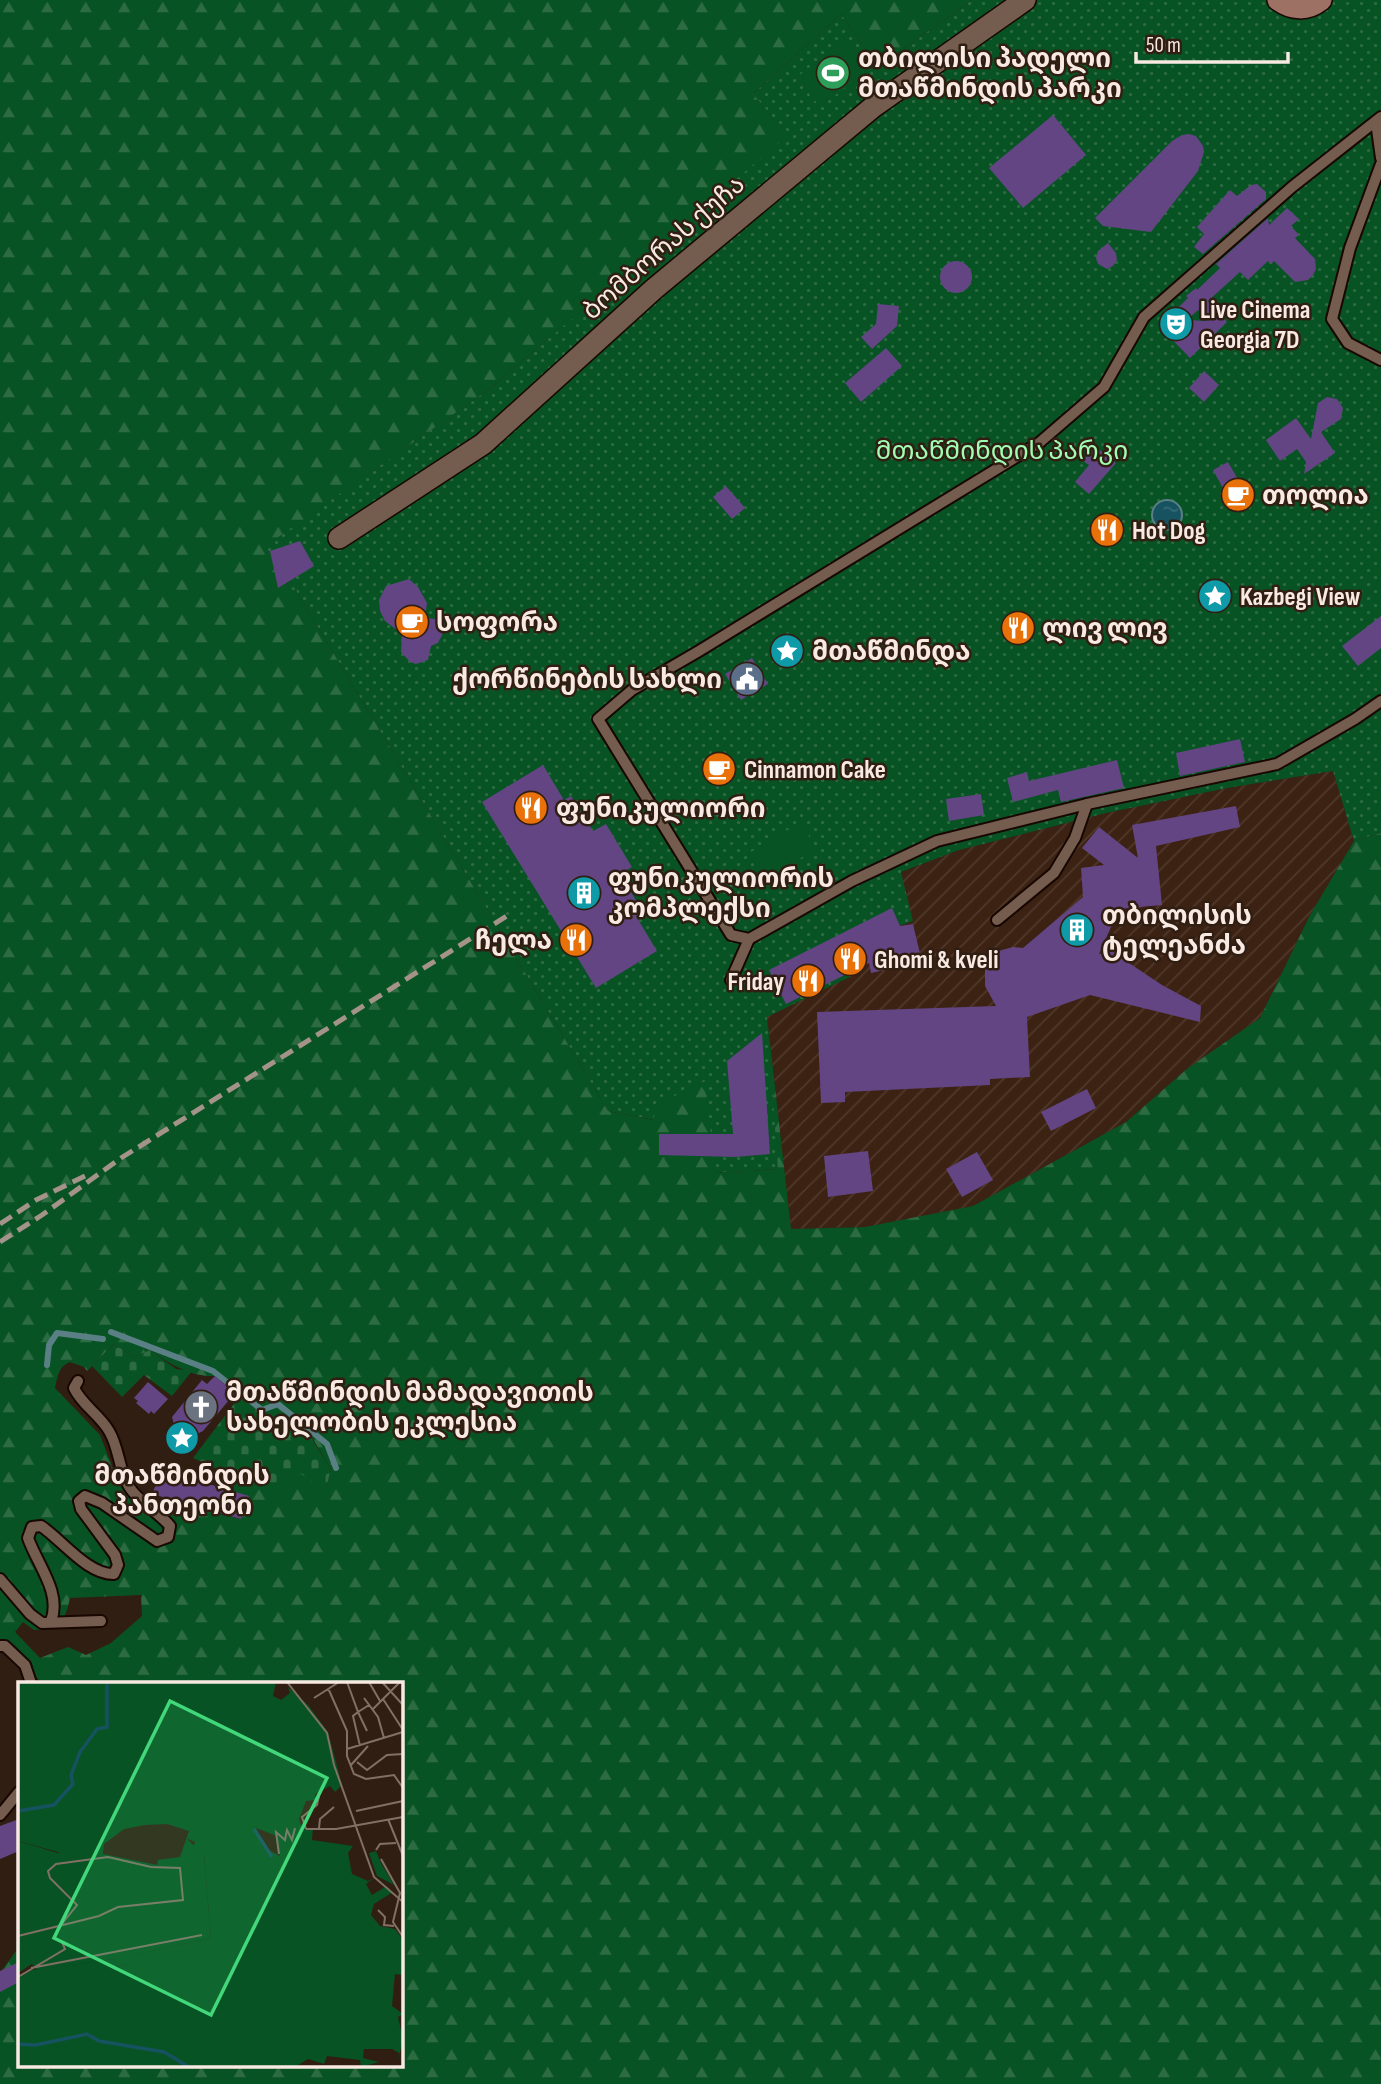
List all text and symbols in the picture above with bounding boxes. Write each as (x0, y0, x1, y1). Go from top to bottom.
scale bar (1136, 21, 1288, 65)
text: 50 m (1146, 33, 1181, 58)
place label: თბილისი პადელი მთაწმინდის პარკი (858, 44, 1122, 105)
sports icon: თბილისი პადელი მთაწმინდის პარკი (814, 54, 852, 92)
street label: ბომბორას ქუჩა (577, 169, 751, 327)
place label: Live Cinema Georgia 7D (1200, 295, 1310, 356)
theatre icon: Live Cinema Georgia 7D (1157, 305, 1195, 343)
park label: მთაწმინდის პარკი (876, 436, 1128, 467)
cafe icon: თოლია (1219, 476, 1257, 514)
place label: თოლია (1262, 481, 1369, 512)
restaurant icon: Hot Dog (1088, 511, 1126, 549)
place label: Hot Dog (1132, 516, 1206, 547)
place icon: Kazbegi View (1196, 577, 1234, 615)
place label: Kazbegi View (1240, 582, 1361, 613)
cafe icon: სოფორა (393, 603, 431, 641)
place label: სოფორა (436, 608, 558, 639)
restaurant icon: ლივ ლივ (999, 609, 1037, 647)
place label: ლივ ლივ (1042, 614, 1168, 645)
place icon: მთაწმინდა (768, 632, 806, 670)
place label: მთაწმინდა (812, 637, 970, 668)
public building icon: ქორწინების სახლი (728, 660, 766, 698)
place label: ქორწინების სახლი (452, 665, 722, 696)
cafe icon: Cinnamon Cake (700, 750, 738, 788)
place label: Cinnamon Cake (744, 755, 886, 786)
restaurant icon: ფუნიკულიორი (512, 789, 550, 827)
place label: ფუნიკულიორი (556, 794, 765, 825)
place label: ფუნიკულიორის კომპლექსი (608, 864, 834, 925)
building icon: ფუნიკულიორის კომპლექსი (565, 874, 603, 912)
place label: თბილისის ტელეანძა (1102, 901, 1252, 962)
building icon: თბილისის ტელეანძა (1058, 911, 1096, 949)
restaurant icon: ჩელა (557, 921, 595, 959)
place label: ჩელა (475, 926, 552, 957)
restaurant icon: Ghomi & kveli (831, 940, 869, 978)
place label: Ghomi & kveli (874, 945, 999, 976)
restaurant icon: Friday (789, 962, 827, 1000)
place label: Friday (728, 967, 784, 998)
place label: მთაწმინდის მამადავითის სახელობის ეკლესია (226, 1378, 594, 1439)
church icon: მთაწმინდის მამადავითის სახელობის ეკლესია (182, 1388, 220, 1426)
place icon: მთაწმინდის პანთეონი (163, 1419, 201, 1457)
place label: მთაწმინდის პანთეონი (94, 1461, 270, 1522)
inset map (18, 1682, 402, 2066)

